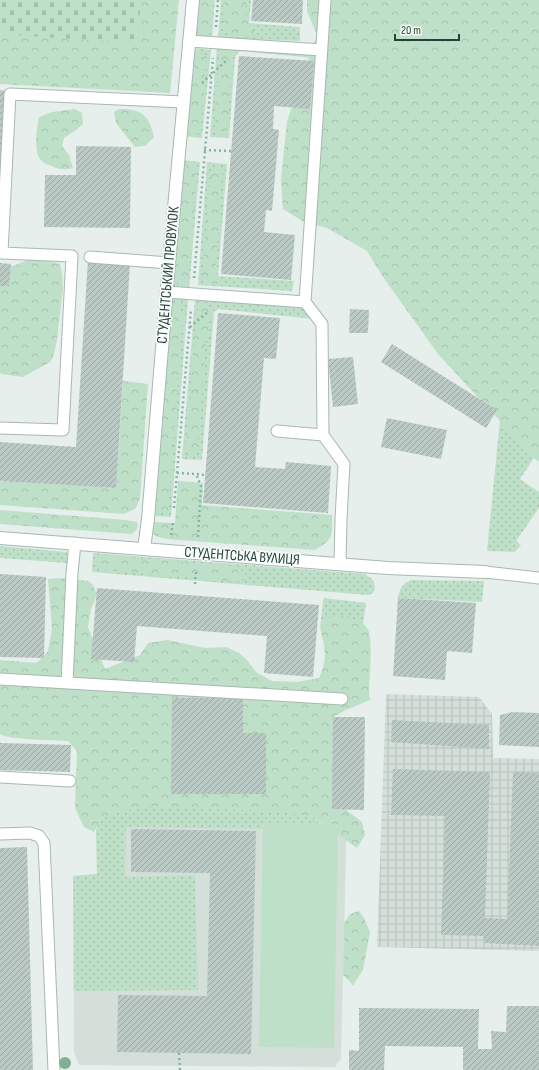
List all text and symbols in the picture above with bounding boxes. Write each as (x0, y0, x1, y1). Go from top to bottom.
scale bar (395, 16, 459, 42)
text: 20 m (401, 23, 421, 38)
street label: СТУДЕНТСЬКИЙ ПРОВУЛОК (153, 205, 183, 344)
street label: СТУДЕНТСЬКА ВУЛИЦЯ (184, 542, 300, 570)

